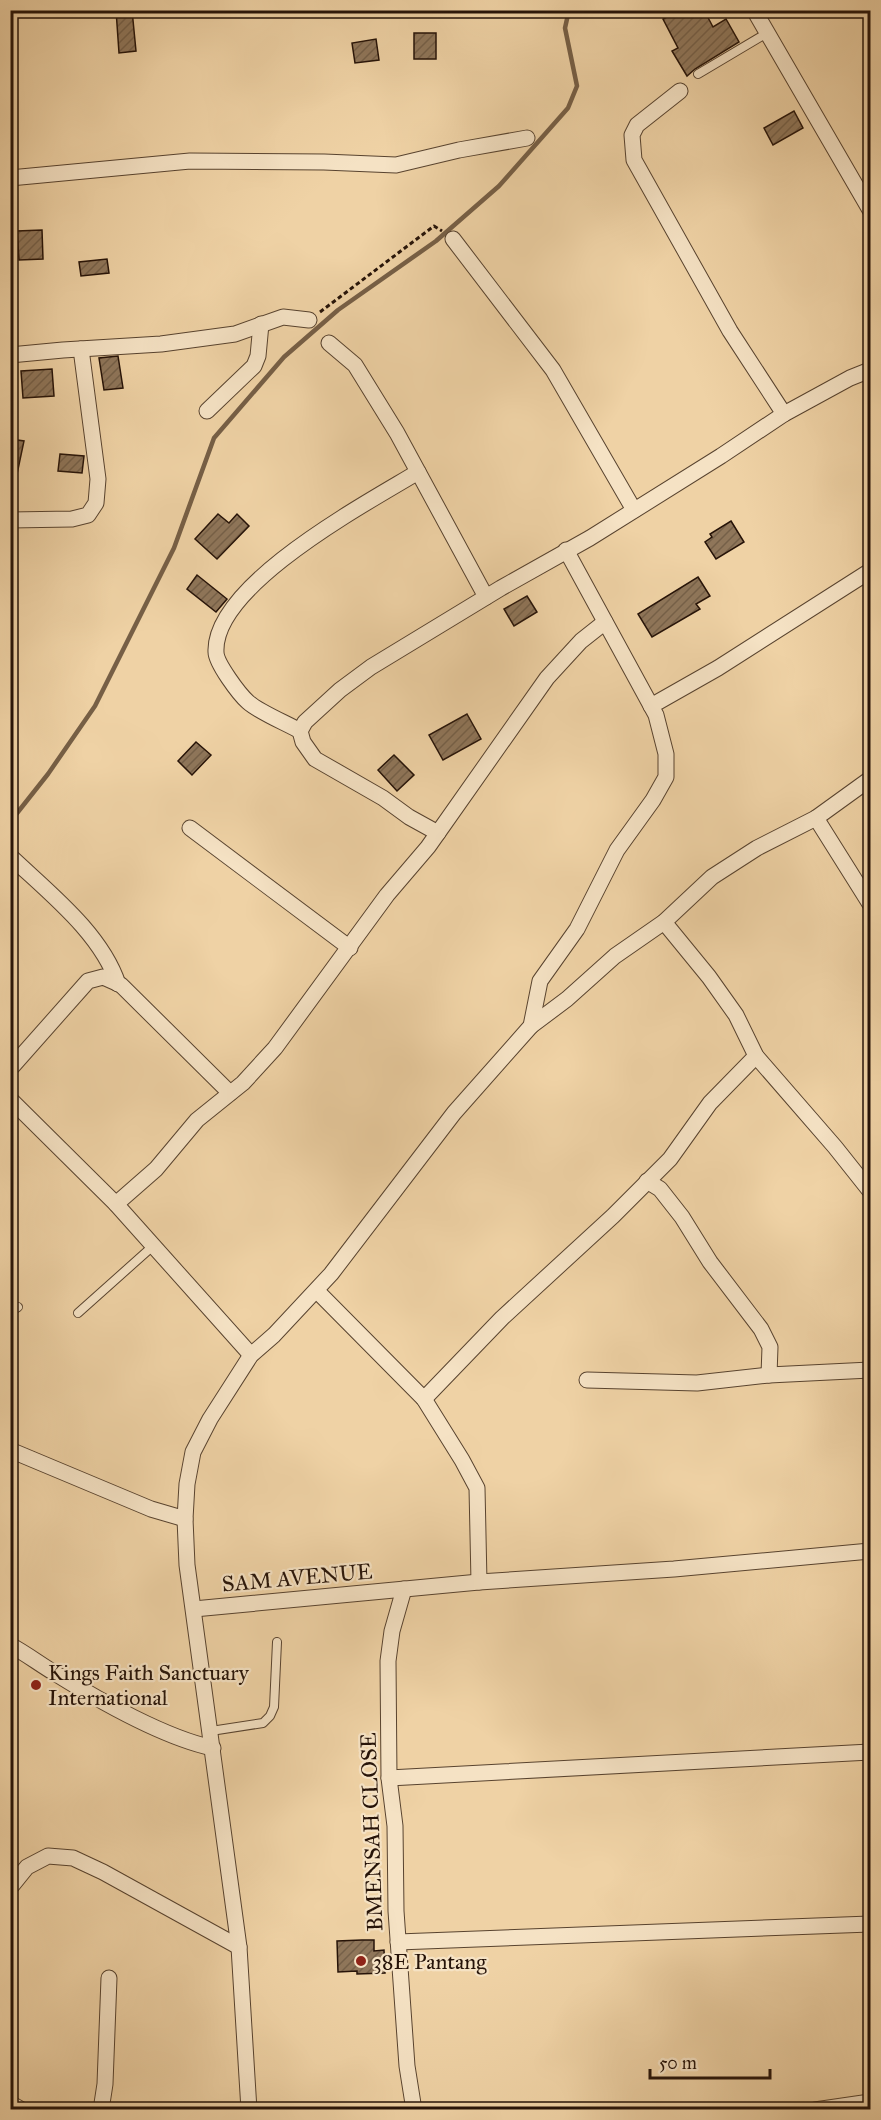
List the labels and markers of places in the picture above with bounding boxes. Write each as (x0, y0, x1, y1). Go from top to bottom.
place label: Kings Faith Sanctuary International (48, 1659, 250, 1711)
marker: Kings Faith Sanctuary International (29, 1678, 43, 1692)
place label: 38E Pantang (373, 1948, 487, 1975)
marker: 38E Pantang (354, 1954, 368, 1968)

